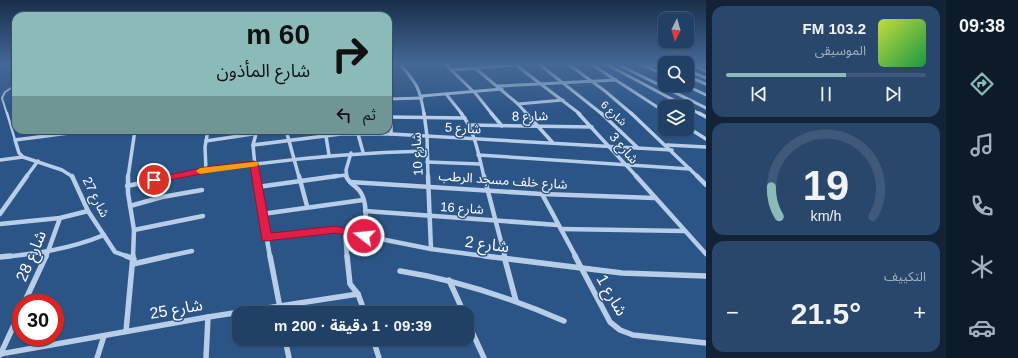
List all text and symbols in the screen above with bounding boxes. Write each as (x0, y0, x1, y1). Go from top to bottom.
north arrow (658, 12, 694, 48)
map controls (658, 12, 694, 136)
text: 09:38 (959, 16, 1005, 36)
text: 60 m (246, 19, 310, 50)
text: 103.2 FM (803, 20, 866, 37)
icon: right (324, 28, 376, 80)
text: الموسيقى (815, 43, 866, 58)
button: search (658, 56, 694, 92)
text: شارع المأذون (216, 61, 310, 81)
icon: directions (968, 70, 996, 98)
icon: previous (748, 83, 770, 105)
icon: pause (815, 83, 837, 105)
icon: next (882, 83, 904, 105)
street label: شارع 6 (597, 98, 630, 130)
button: layers (658, 100, 694, 136)
icon: left (333, 104, 355, 126)
text: ثم (363, 106, 376, 123)
street label: شارع 8 (512, 108, 548, 127)
street label: شارع 5 (444, 120, 481, 139)
street label: شارع 3 (604, 129, 642, 169)
icon: music (968, 131, 996, 159)
street label: شارع 10 (408, 132, 429, 176)
text: 19 (803, 162, 849, 209)
pin (137, 163, 171, 197)
street label: شارع خلف مسجد الرطب (438, 168, 568, 195)
icon: arrive (143, 169, 165, 191)
street label: شارع 27 (77, 174, 113, 221)
icon: phone (968, 192, 996, 220)
street label: شارع 16 (440, 199, 484, 220)
text: km/h (811, 208, 842, 224)
position arrow (343, 215, 385, 257)
street label: شارع 28 (13, 228, 53, 285)
street label: شارع 2 (463, 233, 510, 259)
icon: climate (968, 253, 996, 281)
text: التكييف (884, 269, 926, 284)
street label: شارع 1 (590, 271, 630, 321)
speed limit sign: 30 (12, 294, 64, 346)
street label: شارع 25 (148, 296, 204, 326)
text: 21.5° (791, 297, 861, 330)
text: − (726, 300, 739, 325)
text: + (913, 300, 926, 325)
icon: car (968, 314, 996, 342)
text: 09:39 · 1 دقيقة · 200 m (274, 317, 432, 334)

